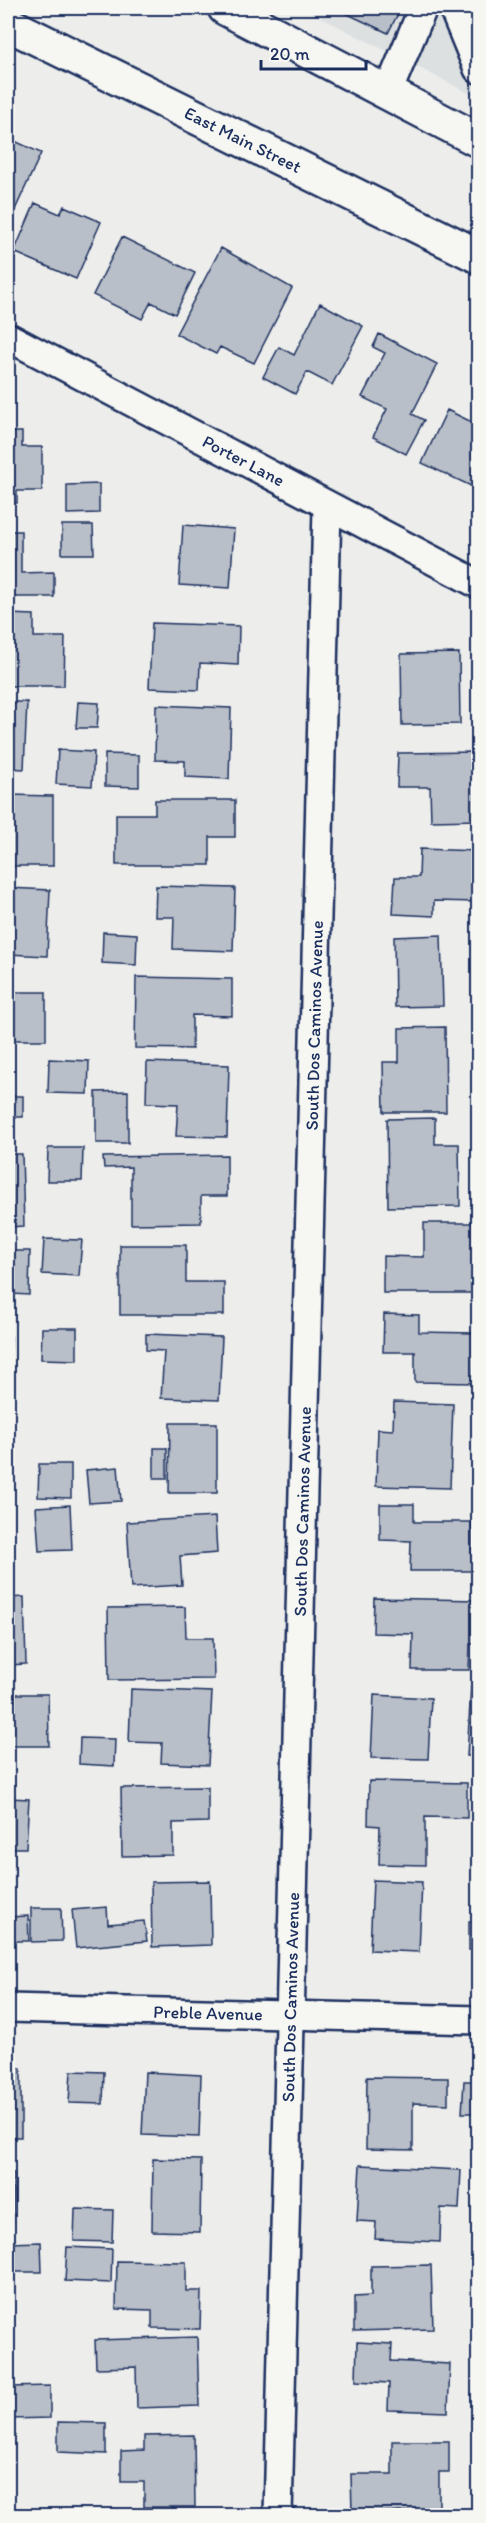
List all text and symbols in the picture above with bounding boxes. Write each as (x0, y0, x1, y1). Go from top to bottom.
scale bar (261, 33, 366, 71)
text: 20 m (270, 43, 310, 65)
street label: East Main Street (181, 102, 305, 178)
street label: Porter Lane (199, 430, 288, 491)
street label: South Dos Caminos Avenue (301, 920, 328, 1131)
street label: South Dos Caminos Avenue (289, 1406, 316, 1617)
street label: South Dos Caminos Avenue (277, 1892, 304, 2102)
street label: Preble Avenue (153, 2001, 263, 2025)

